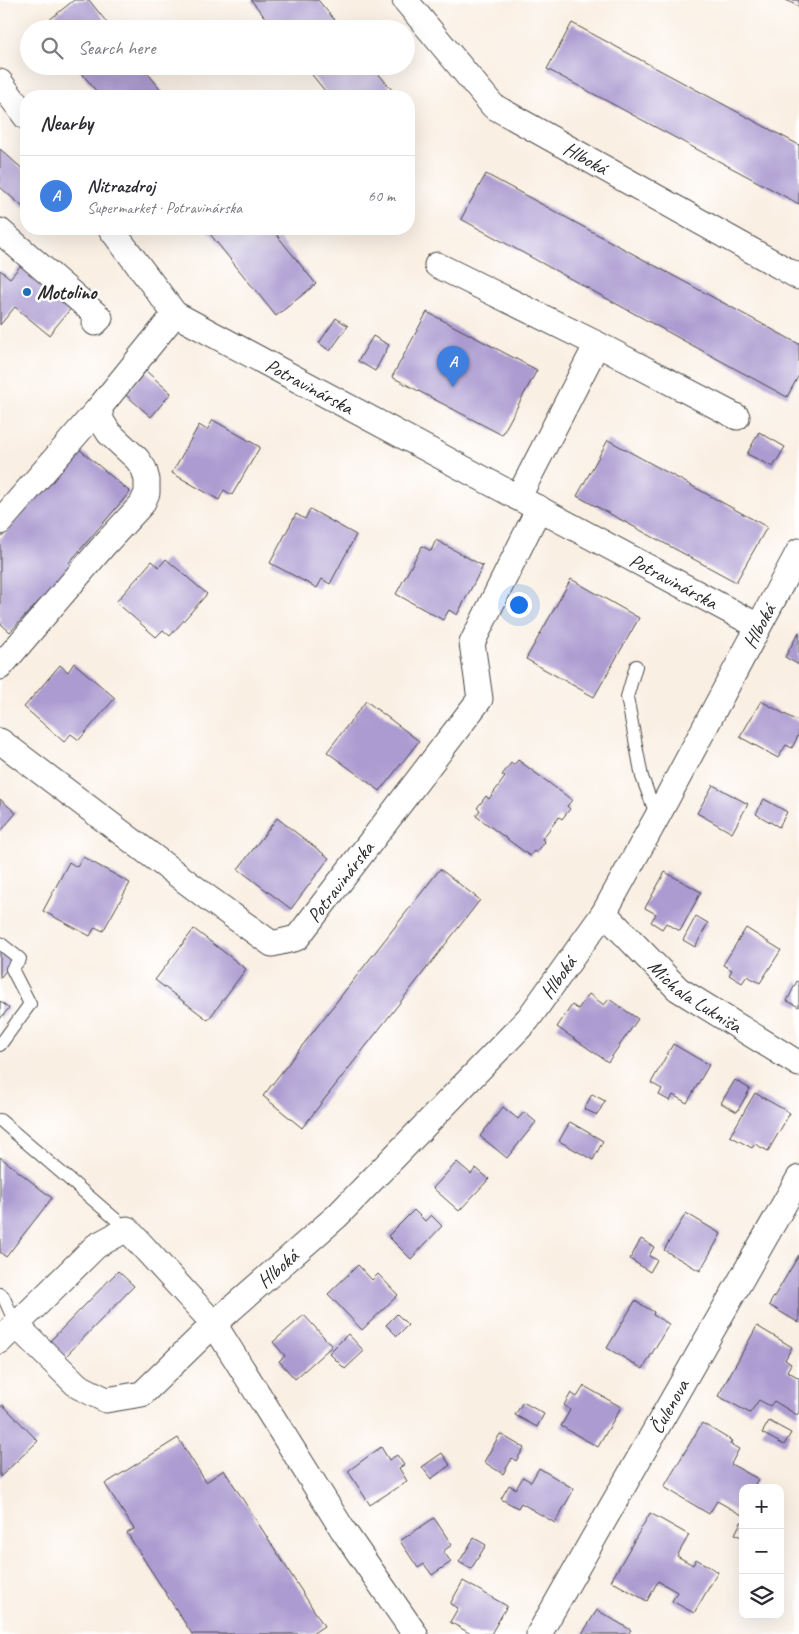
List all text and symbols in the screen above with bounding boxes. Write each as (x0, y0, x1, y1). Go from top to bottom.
search box (20, 20, 415, 75)
icon: search (38, 34, 66, 62)
text: Search here (78, 36, 155, 60)
text: Nearby (40, 110, 93, 136)
street label: Hlboká (559, 136, 614, 182)
text: Nitrazdroj (87, 174, 155, 198)
text: A (52, 186, 60, 206)
text: 60 m (368, 186, 395, 206)
text: Supermarket · Potravinárska (87, 198, 242, 218)
place label: Motolino (37, 280, 98, 305)
marker: Motolino (21, 286, 33, 298)
pin: A (437, 346, 469, 387)
street label: Potravinárska (261, 353, 359, 421)
street label: Potravinárska (625, 548, 723, 616)
your location (506, 592, 532, 618)
street label: Hlboká (737, 598, 782, 653)
street label: Potravinárska (301, 835, 380, 928)
street label: Hlboká (535, 949, 583, 1004)
street label: Michala Lukniša (643, 954, 747, 1039)
street label: Hlboká (252, 1242, 305, 1293)
street label: Čulenova (644, 1374, 695, 1438)
map controls (739, 1484, 784, 1619)
button: + (739, 1484, 784, 1529)
button: − (739, 1529, 784, 1574)
button: layers (739, 1574, 784, 1619)

